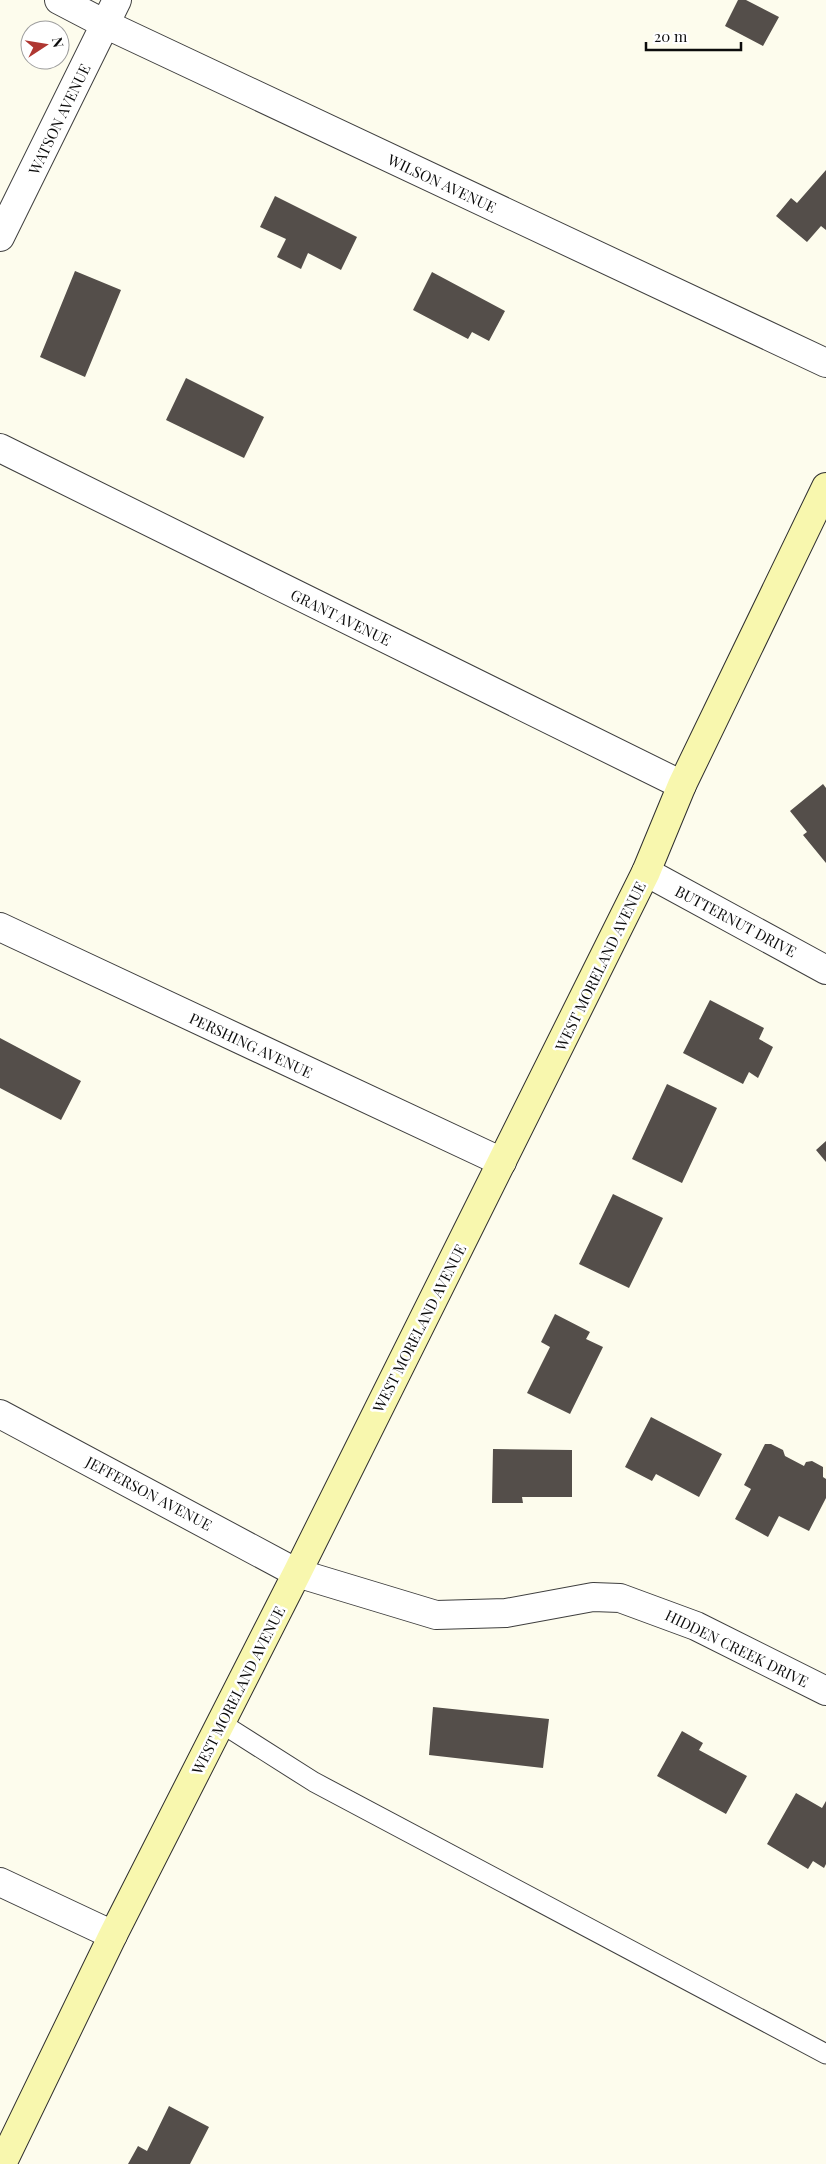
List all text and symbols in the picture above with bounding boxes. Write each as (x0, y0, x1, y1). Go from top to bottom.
north arrow (20, 20, 70, 70)
scale bar (646, 20, 741, 52)
text: 20 m (654, 26, 688, 46)
text: N (48, 35, 69, 49)
street label: WATSON AVENUE (23, 60, 94, 179)
street label: WILSON AVENUE (384, 149, 500, 217)
street label: GRANT AVENUE (287, 584, 395, 650)
street label: WEST MORELAND AVENUE (550, 878, 650, 1055)
street label: BUTTERNUT DRIVE (672, 881, 800, 961)
street label: PERSHING AVENUE (186, 1008, 316, 1082)
street label: WEST MORELAND AVENUE (367, 1241, 470, 1416)
street label: JEFFERSON AVENUE (82, 1451, 216, 1535)
street label: WEST MORELAND AVENUE (186, 1603, 289, 1778)
street label: HIDDEN CREEK DRIVE (662, 1605, 812, 1691)

